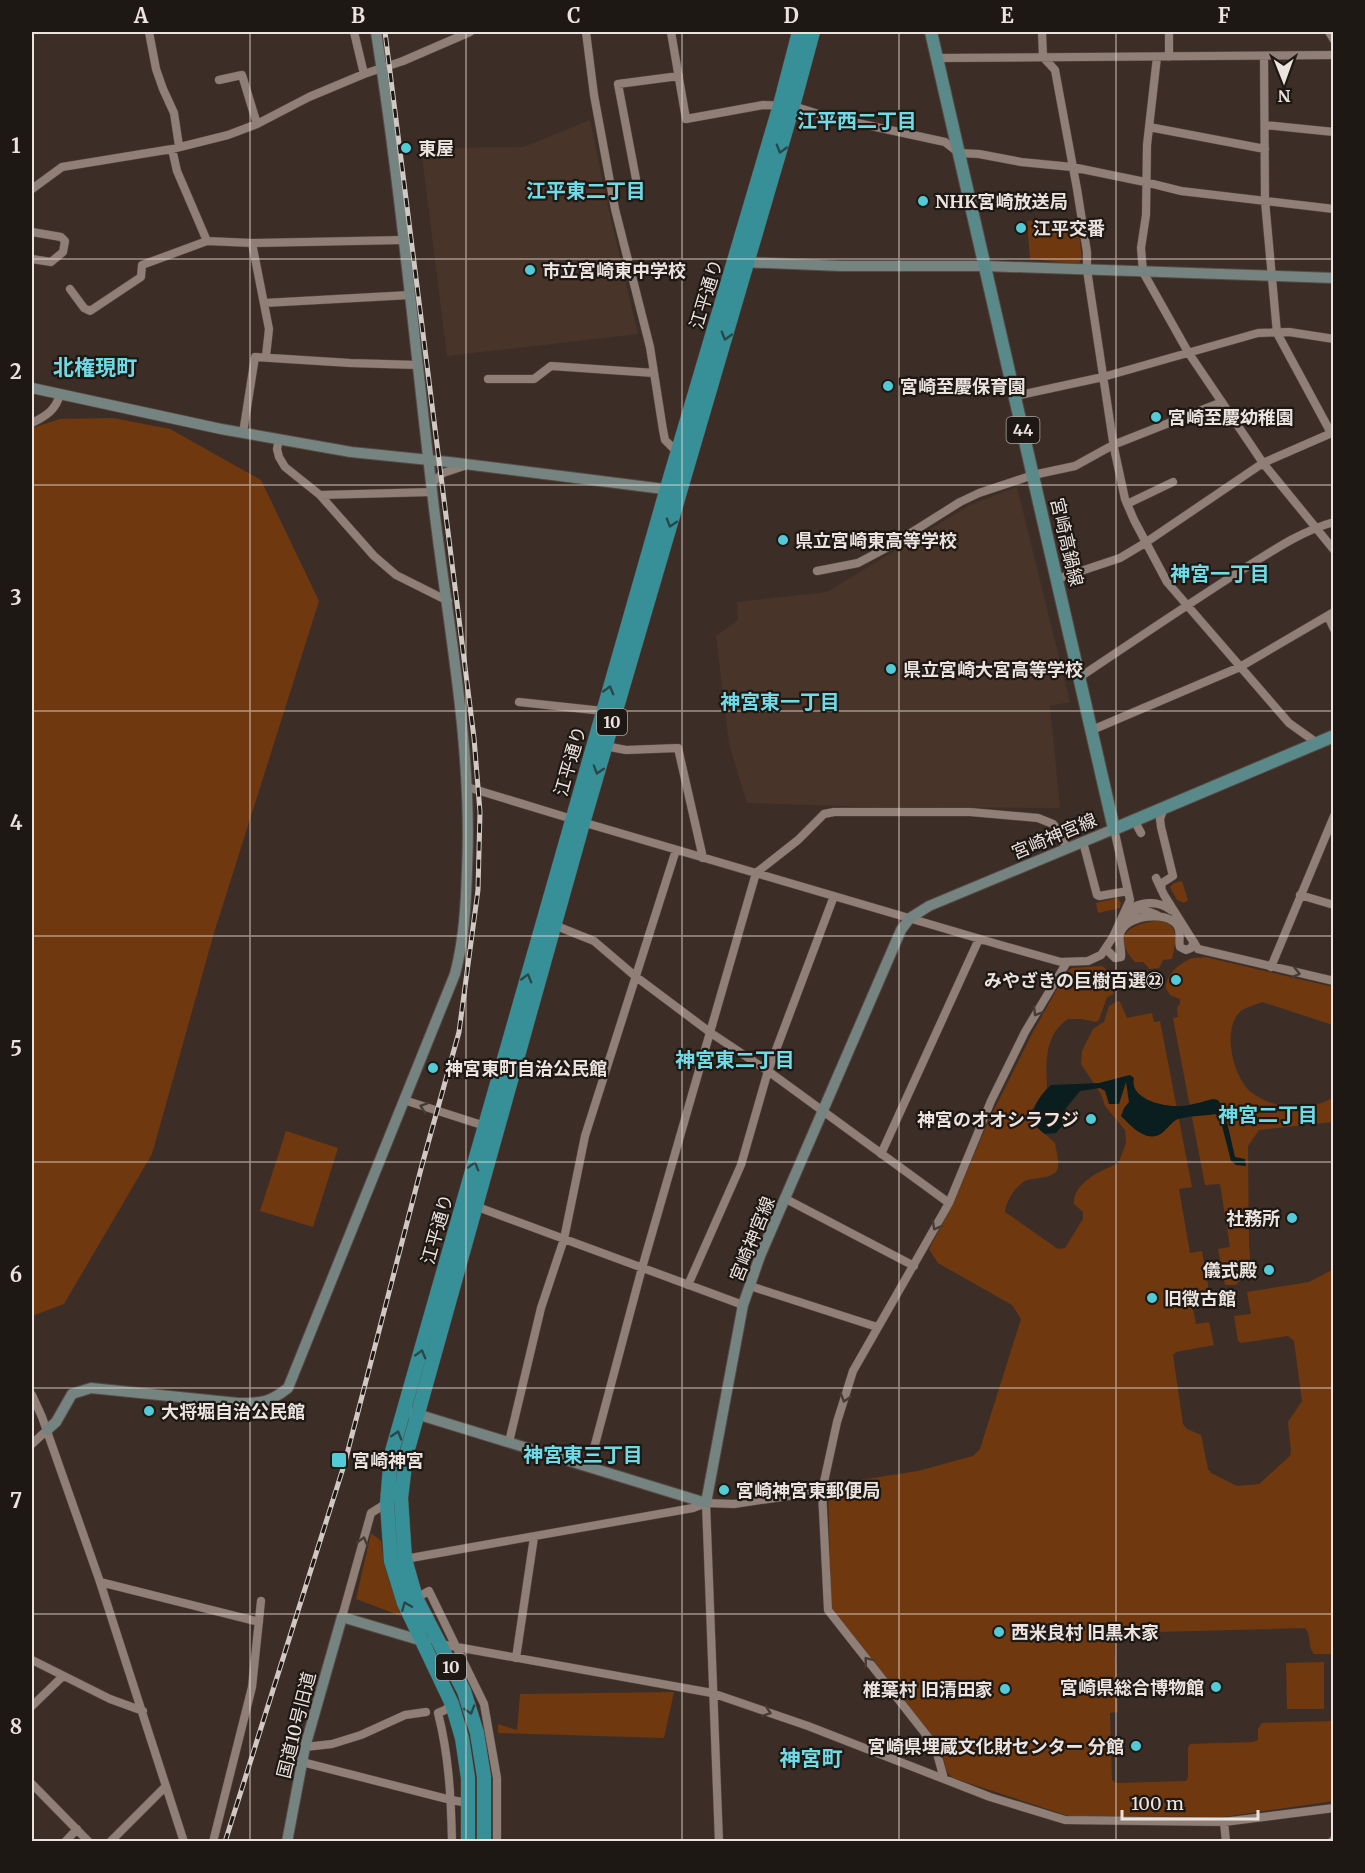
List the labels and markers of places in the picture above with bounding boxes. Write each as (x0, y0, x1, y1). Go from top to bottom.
place label: 東屋 (418, 137, 454, 160)
marker: 東屋 (399, 141, 413, 155)
place label: NHK宮崎放送局 (935, 190, 1068, 213)
marker: NHK宮崎放送局 (916, 194, 930, 208)
place label: 江平交番 (1033, 217, 1105, 240)
marker: 江平交番 (1014, 221, 1028, 235)
place label: 市立宮崎東中学校 (542, 259, 686, 282)
marker: 市立宮崎東中学校 (523, 263, 537, 277)
place label: 宮崎至慶保育園 (900, 375, 1026, 398)
marker: 宮崎至慶保育園 (881, 379, 895, 393)
place label: 宮崎至慶幼稚園 (1168, 406, 1294, 429)
marker: 宮崎至慶幼稚園 (1149, 410, 1163, 424)
place label: 県立宮崎東高等学校 (795, 529, 957, 552)
marker: 県立宮崎東高等学校 (776, 533, 790, 547)
place label: 県立宮崎大宮高等学校 (903, 658, 1083, 681)
marker: 県立宮崎大宮高等学校 (884, 662, 898, 676)
place label: みやざきの巨樹百選㉒ (984, 969, 1164, 992)
marker: みやざきの巨樹百選㉒ (1169, 973, 1183, 987)
place label: 神宮東町自治公民館 (445, 1057, 607, 1080)
marker: 神宮東町自治公民館 (426, 1061, 440, 1075)
place label: 神宮のオオシラフジ (917, 1108, 1079, 1131)
marker: 神宮のオオシラフジ (1084, 1112, 1098, 1126)
place label: 社務所 (1226, 1207, 1280, 1230)
marker: 社務所 (1285, 1211, 1299, 1225)
place label: 儀式殿 (1203, 1259, 1257, 1282)
marker: 儀式殿 (1262, 1263, 1276, 1277)
place label: 旧徴古館 (1164, 1287, 1236, 1310)
marker: 旧徴古館 (1145, 1291, 1159, 1305)
place label: 大将堀自治公民館 (161, 1400, 305, 1423)
marker: 大将堀自治公民館 (142, 1404, 156, 1418)
place label: 宮崎神宮 (352, 1449, 424, 1472)
marker: 宮崎神宮 (330, 1451, 348, 1469)
place label: 宮崎神宮東郵便局 (736, 1479, 880, 1502)
marker: 宮崎神宮東郵便局 (717, 1483, 731, 1497)
place label: 西米良村 旧黒木家 (1011, 1621, 1159, 1644)
marker: 西米良村 旧黒木家 (992, 1625, 1006, 1639)
place label: 宮崎県総合博物館 (1060, 1676, 1204, 1699)
place label: 椎葉村 旧清田家 (863, 1678, 993, 1701)
marker: 宮崎県総合博物館 (1209, 1680, 1223, 1694)
marker: 椎葉村 旧清田家 (998, 1682, 1012, 1696)
place label: 宮崎県埋蔵文化財センター 分館 (868, 1735, 1124, 1758)
marker: 宮崎県埋蔵文化財センター 分館 (1129, 1739, 1143, 1753)

